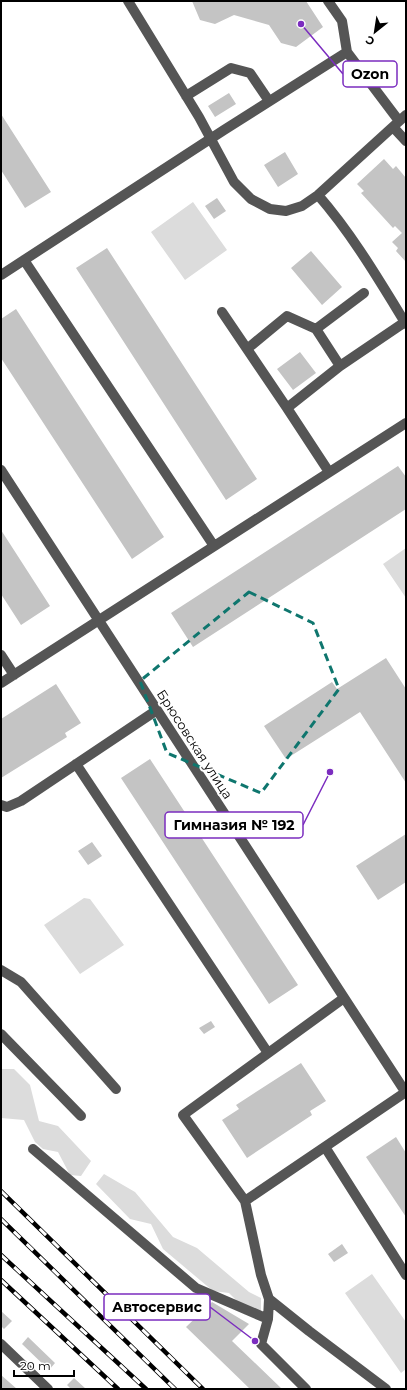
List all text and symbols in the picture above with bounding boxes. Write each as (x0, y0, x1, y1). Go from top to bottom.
north arrow (355, 12, 395, 52)
text: С (363, 33, 377, 49)
callout: Ozon (343, 61, 397, 87)
text: Ozon (351, 65, 389, 83)
street label: Брюсовская улица (154, 686, 236, 802)
callout: Гимназия № 192 (165, 812, 303, 838)
text: Гимназия № 192 (173, 816, 295, 834)
callout: Автосервис (104, 1294, 210, 1320)
text: Автосервис (112, 1298, 203, 1316)
scale bar (14, 1352, 74, 1378)
text: 20 m (20, 1358, 51, 1373)

